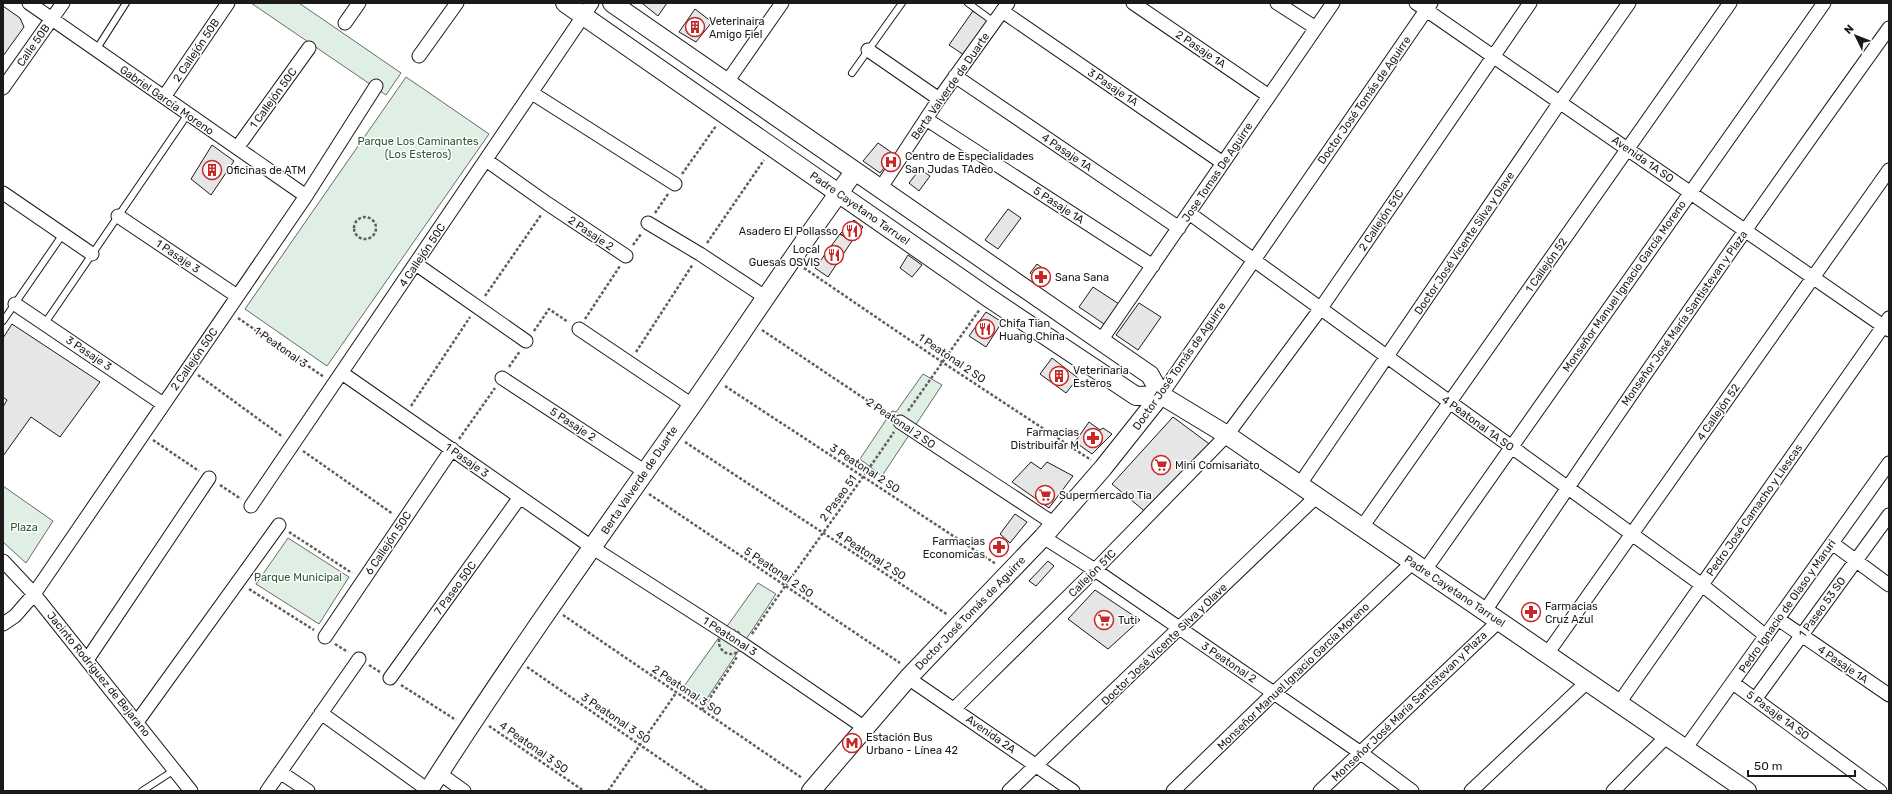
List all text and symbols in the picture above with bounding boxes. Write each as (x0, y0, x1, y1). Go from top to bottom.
place label: Veterinaira Amigo Fiel (709, 15, 765, 41)
street label: 2 Callejón 50B (171, 16, 222, 84)
building icon: Veterinaira Amigo Fiel (684, 16, 706, 38)
north arrow (1836, 16, 1876, 56)
street label: Calle 50B (14, 22, 53, 69)
text: N (1842, 22, 1857, 37)
street label: 2 Pasaje 1A (1173, 28, 1229, 71)
street label: Berta Valverde de Duarte (908, 30, 992, 142)
street label: Doctor José Tomás de Aguirre (1315, 34, 1414, 167)
street label: Gabriel García Moreno (117, 63, 216, 138)
street label: 1 Callejón 50C (247, 66, 300, 131)
street label: 3 Pasaje 1A (1085, 66, 1141, 109)
street label: Jose Tomas De Aguirre (1179, 120, 1256, 224)
street label: 4 Pasaje 1A (1039, 131, 1095, 174)
street label: Avenida 1A SO (1609, 133, 1676, 186)
park label: Parque Los Caminantes (Los Esteros) (357, 135, 479, 161)
place label: Centro de Especialidades San Judas TAdeo (905, 150, 1034, 176)
hospital icon: Centro de Especialidades San Judas TAdeo (880, 151, 902, 173)
building icon: Oficinas de ATM (201, 159, 223, 181)
place label: Oficinas de ATM (226, 164, 306, 177)
street label: Padre Cayetano Tarruel (807, 169, 912, 248)
street label: Doctor José Vicente Silva y Olave (1412, 169, 1517, 317)
street label: 5 Pasaje 1A (1031, 184, 1087, 227)
street label: 2 Callejón 51C (1356, 187, 1407, 253)
street label: Monseñor Manuel Ignacio García Moreno (1560, 198, 1689, 374)
street label: 2 Pasaje 2 (565, 213, 616, 253)
restaurant icon: Asadero El Pollasso (841, 220, 863, 242)
street label: 4 Callejón 50C (396, 221, 448, 289)
place label: Asadero El Pollasso (739, 225, 838, 238)
street label: Monseñor José María Santistevan y Plaza (1619, 228, 1750, 408)
street label: 1 Callejón 52 (1523, 235, 1570, 295)
street label: 1 Pasaje 3 (153, 237, 203, 276)
place label: Local Guesas OSVIS (749, 243, 820, 269)
restaurant icon: Local Guesas OSVIS (823, 244, 845, 266)
pharmacy icon: Sana Sana (1030, 266, 1052, 288)
place label: Sana Sana (1055, 271, 1109, 284)
street label: Doctor José Tomás de Aguirre (1130, 300, 1229, 433)
place label: Chifa Tian Huang China (999, 317, 1065, 343)
restaurant icon: Chifa Tian Huang China (974, 318, 996, 340)
street label: 1 Peatonal 3 (252, 324, 310, 371)
street label: 2 Callejón 50C (168, 326, 221, 393)
street label: 1 Peatonal 2 SO (915, 331, 988, 386)
street label: 3 Pasaje 3 (63, 333, 114, 374)
place label: Veterinaria Esteros (1073, 364, 1129, 390)
building icon: Veterinaria Esteros (1048, 365, 1070, 387)
street label: 4 Callejón 52 (1694, 382, 1743, 443)
street label: 4 Peatonal 1A SO (1439, 393, 1516, 454)
street label: 2 Peatonal 2 SO (864, 396, 938, 451)
street label: 5 Pasaje 2 (547, 405, 598, 444)
street label: Berta Valverde de Duarte (598, 424, 680, 537)
place label: Farmacias Distribuifar M (1011, 426, 1079, 452)
pharmacy icon: Farmacias Distribuifar M (1082, 427, 1104, 449)
street label: 1 Pasaje 3 (442, 441, 491, 480)
street label: 3 Peatonal 2 SO (827, 441, 902, 496)
street label: Pedro José Camacho y Llescas (1704, 441, 1805, 579)
supermarket icon: Mini Comisariato (1150, 454, 1172, 476)
place label: Mini Comisariato (1175, 459, 1260, 472)
street label: 2 Paseo 51 (817, 473, 860, 524)
supermarket icon: Supermercado Tia (1034, 484, 1056, 506)
place label: Supermercado Tia (1059, 489, 1152, 502)
street label: 6 Callejón 50C (362, 509, 414, 577)
park label: Plaza (10, 521, 38, 534)
street label: 4 Peatonal 2 SO (833, 528, 908, 583)
place label: Farmacias Economicas (923, 535, 985, 561)
pharmacy icon: Farmacias Economicas (988, 536, 1010, 558)
street label: Pedro Ignacio de Olaso y Maruri (1736, 537, 1839, 675)
street label: 5 Peatonal 2 SO (742, 545, 816, 600)
street label: Callejón 51C (1066, 547, 1119, 600)
street label: Padre Cayetano Tarruel (1402, 553, 1508, 630)
street label: Doctor José Tomás de Aguirre (912, 554, 1028, 673)
street label: 7 Paseo 50C (432, 559, 479, 618)
park label: Parque Municipal (254, 571, 342, 584)
street label: 1 Paseo 53 SO (1796, 575, 1849, 640)
street label: Doctor José Vicente Silva y Olave (1099, 581, 1230, 708)
street label: Monseñor Manuel Ignacio García Moreno (1215, 600, 1372, 753)
place label: Farmacias Cruz Azul (1545, 600, 1598, 626)
pharmacy icon: Farmacias Cruz Azul (1520, 601, 1542, 623)
street label: Jacinto Rodríguez de Bejarano (44, 609, 153, 739)
supermarket icon: Tuti (1093, 609, 1115, 631)
street label: 1 Peatonal 3 (700, 614, 760, 659)
place label: Tuti (1118, 614, 1137, 627)
street label: Monseñor José María Santistevan y Plaza (1329, 629, 1490, 784)
street label: 3 Peatonal 2 (1199, 639, 1259, 686)
street label: 4 Pasaje 1A (1815, 643, 1871, 686)
street label: 2 Peatonal 3 SO (650, 662, 724, 718)
street label: 5 Pasaje 1A SO (1744, 688, 1812, 743)
street label: 3 Peatonal 3 SO (579, 690, 653, 746)
street label: Avenida 2A (963, 713, 1019, 757)
street label: 4 Peatonal 3 SO (497, 719, 571, 776)
place label: Estación Bus Urbano - Línea 42 (866, 731, 958, 757)
metro station icon: Estación Bus Urbano - Línea 42 (841, 732, 863, 754)
scale bar (1748, 752, 1855, 778)
text: 50 m (1754, 759, 1782, 773)

